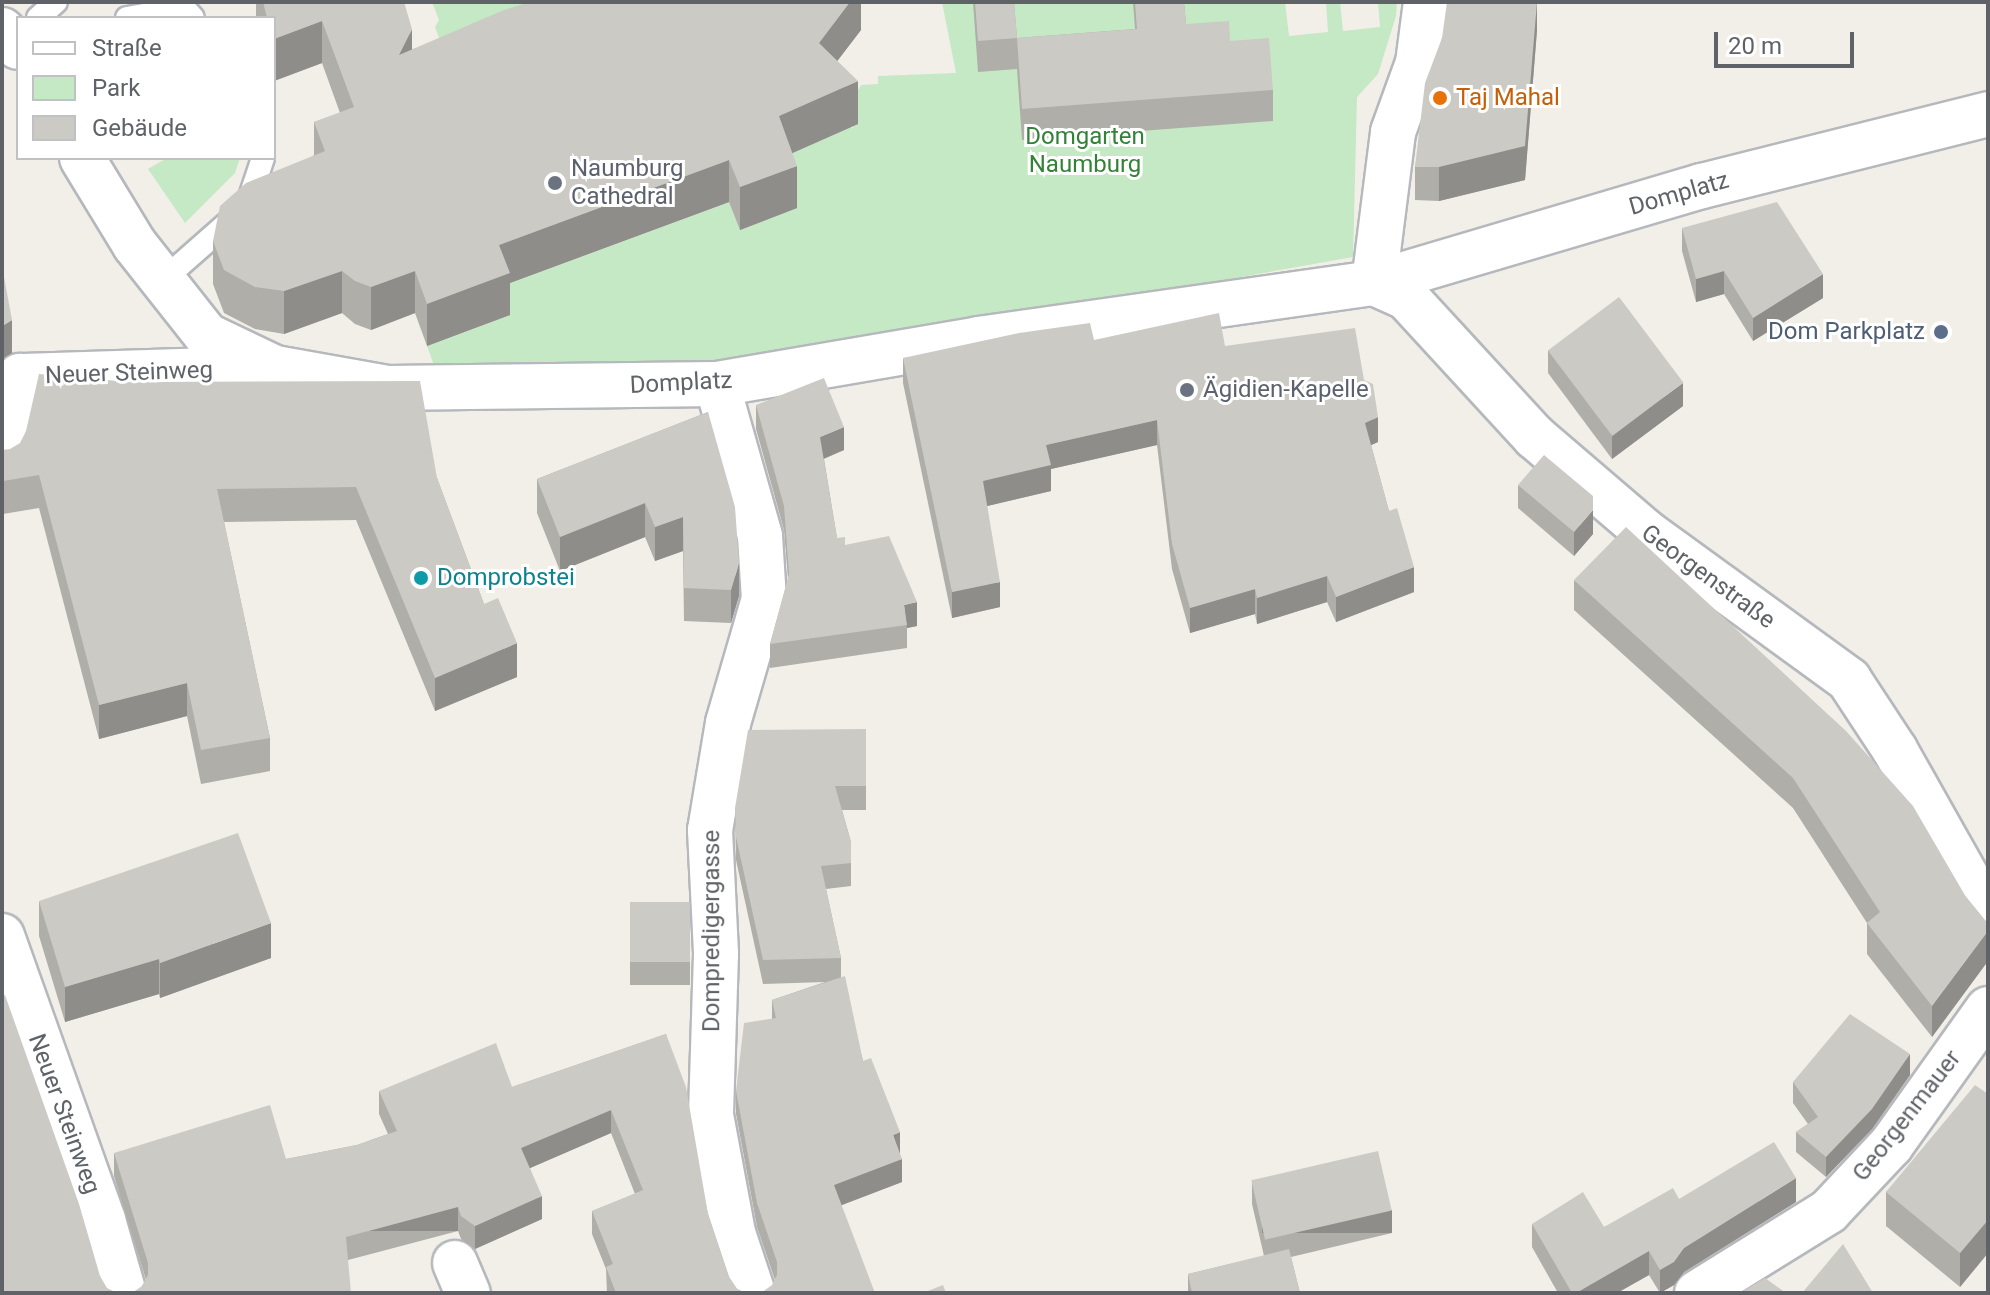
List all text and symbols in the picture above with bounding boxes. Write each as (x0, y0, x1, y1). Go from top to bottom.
legend (16, 16, 276, 160)
scale bar (1718, 16, 1858, 66)
text: 20 m (1728, 32, 1782, 60)
text: Straße (92, 34, 162, 62)
text: Park (92, 74, 140, 102)
place label: Taj Mahal (1456, 84, 1560, 112)
marker: Taj Mahal (1431, 89, 1449, 107)
text: Gebäude (92, 114, 187, 142)
park label: Domgarten Naumburg (1025, 123, 1145, 179)
place label: Naumburg Cathedral (571, 155, 684, 211)
street label: Domplatz (1626, 166, 1732, 222)
marker: Naumburg Cathedral (546, 174, 564, 192)
place label: Dom Parkplatz (1768, 318, 1925, 346)
marker: Dom Parkplatz (1932, 323, 1950, 341)
street label: Neuer Steinweg (45, 356, 213, 390)
street label: Domplatz (629, 366, 733, 400)
place label: Ägidien-Kapelle (1203, 376, 1369, 404)
marker: Ägidien-Kapelle (1178, 381, 1196, 399)
street label: Georgenstraße (1636, 519, 1780, 635)
place label: Domprobstei (437, 564, 575, 592)
marker: Domprobstei (412, 569, 430, 587)
street label: Dompredigergasse (698, 830, 726, 1032)
street label: Neuer Steinweg (22, 1030, 106, 1198)
street label: Georgenmauer (1847, 1045, 1967, 1187)

